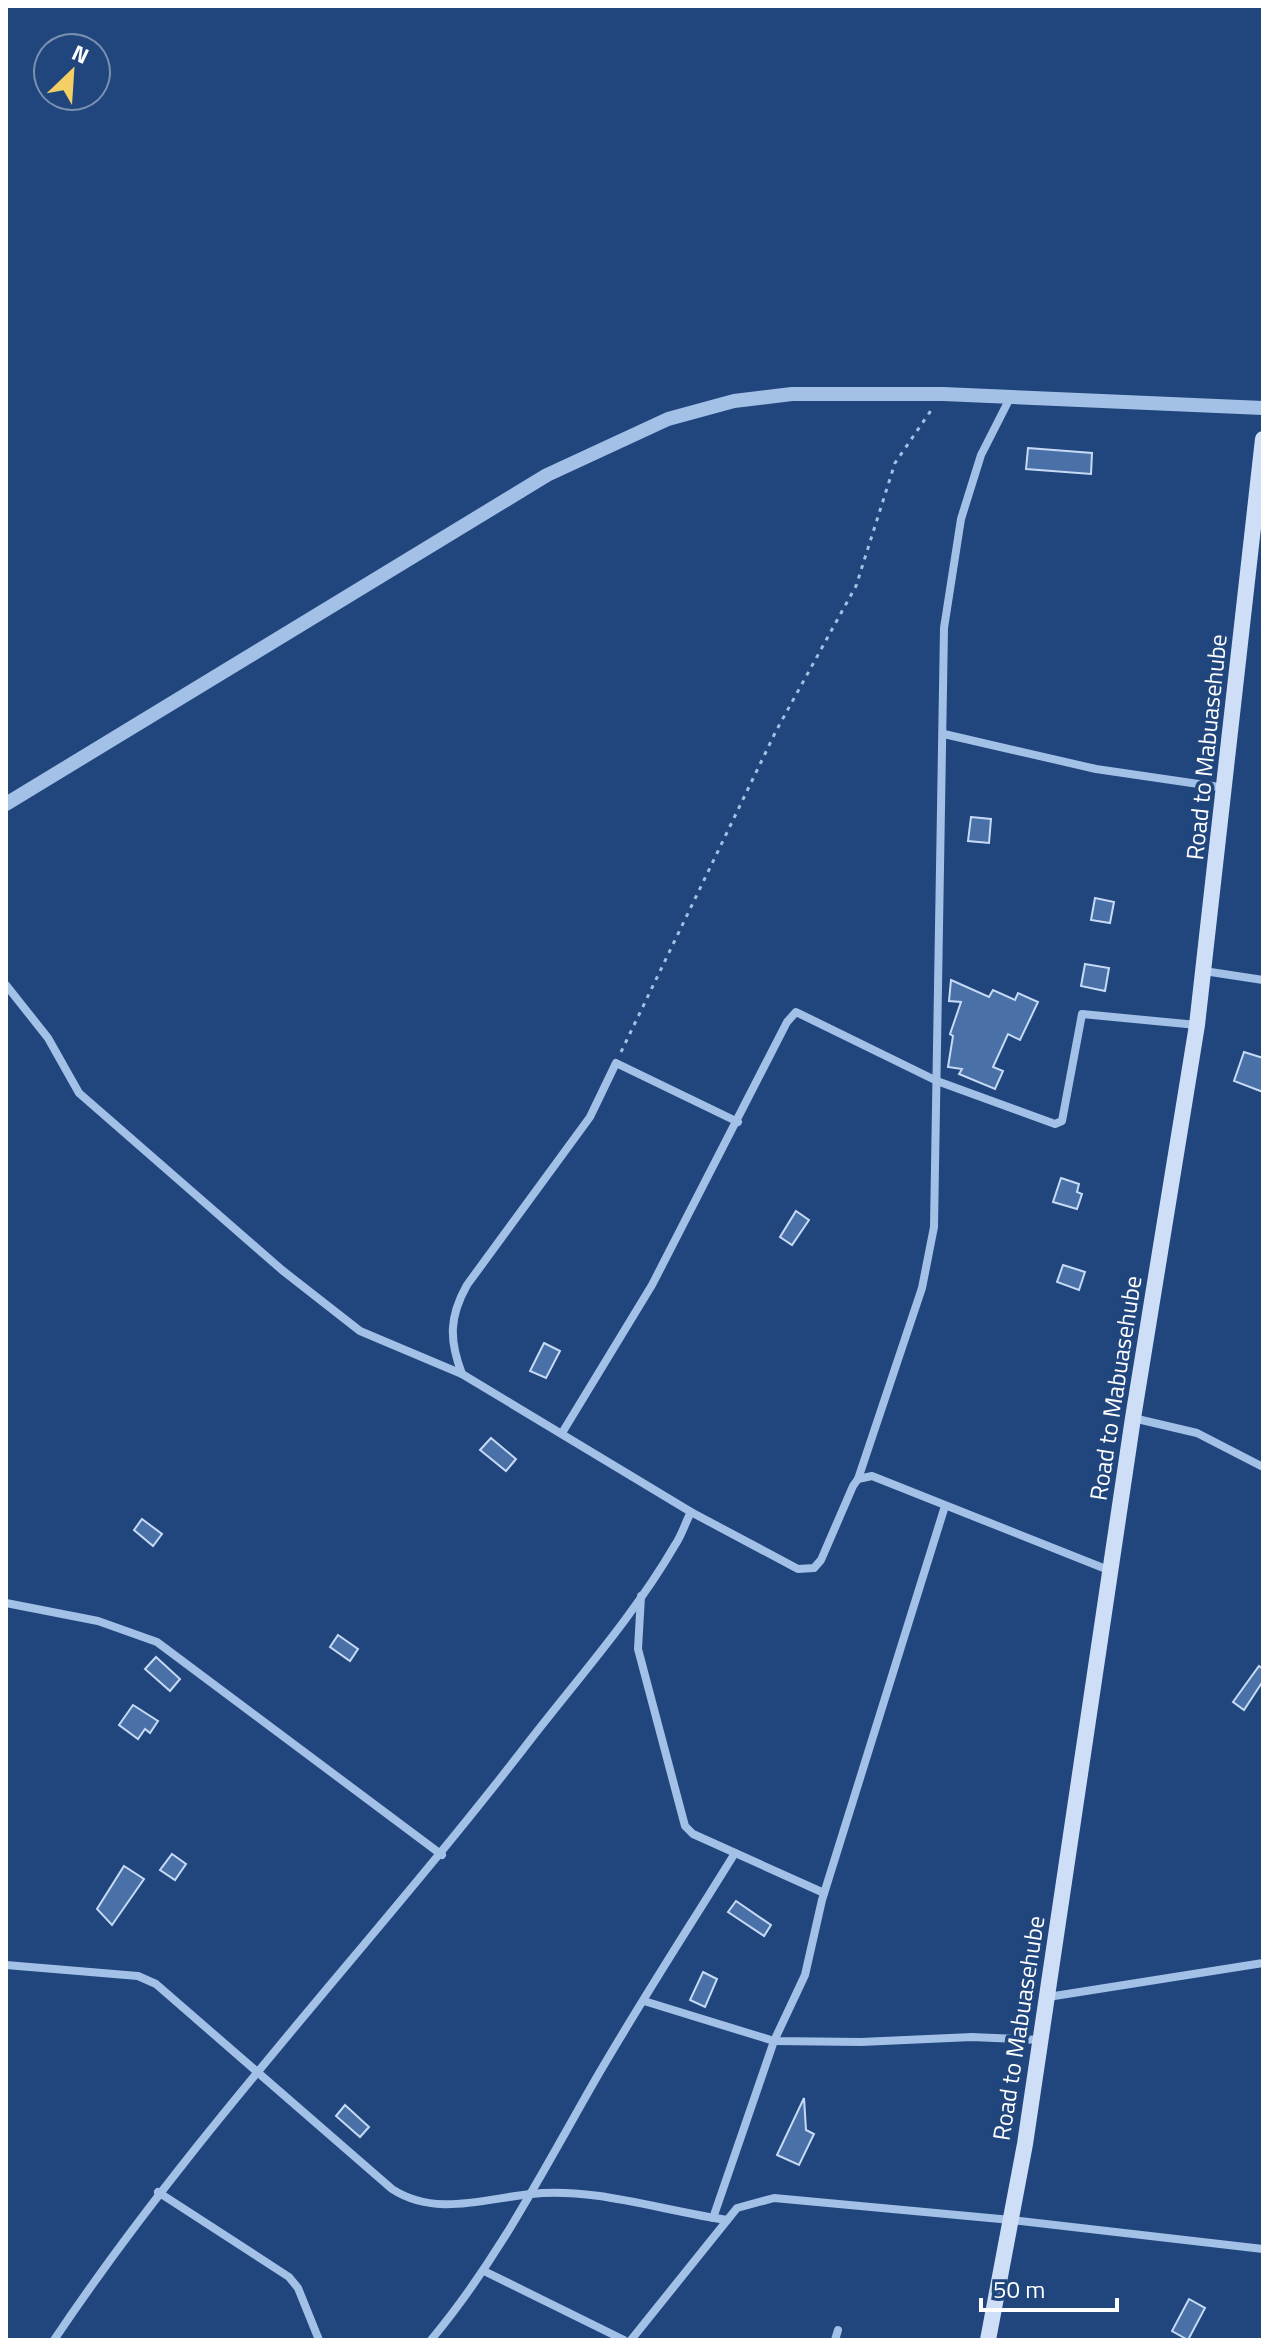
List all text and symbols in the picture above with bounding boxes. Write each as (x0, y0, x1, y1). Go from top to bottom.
north arrow (32, 32, 112, 112)
text: N (66, 35, 95, 73)
street label: Road to Mabuasehube (1176, 632, 1236, 862)
street label: Road to Mabuasehube (1079, 1273, 1151, 1503)
street label: Road to Mabuasehube (982, 1913, 1054, 2143)
scale bar (981, 2262, 1117, 2312)
text: 50 m (993, 2271, 1045, 2307)

